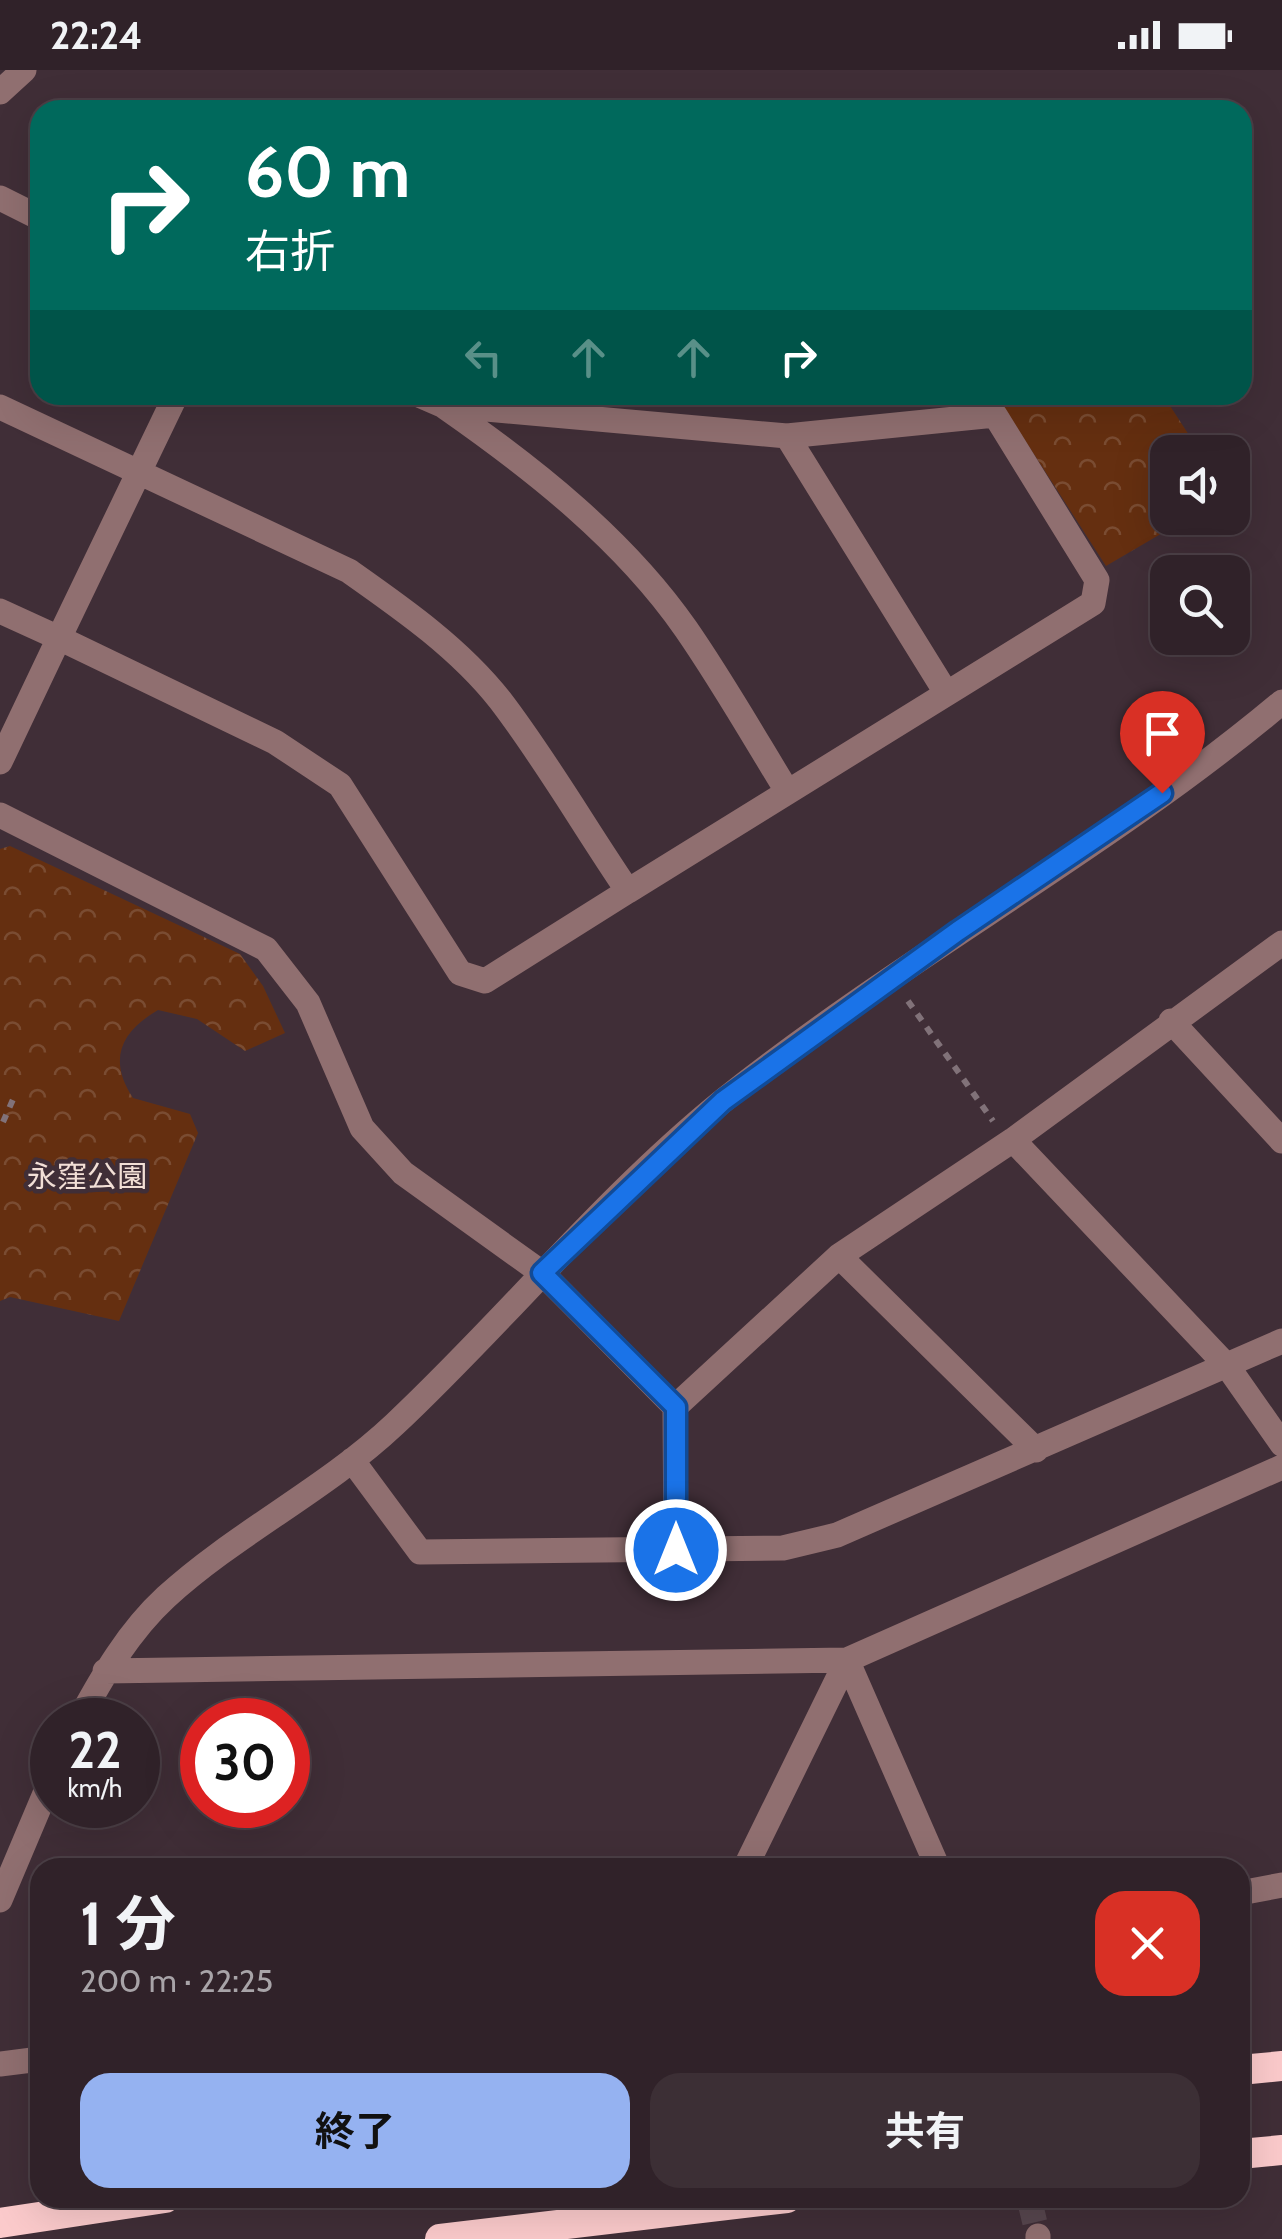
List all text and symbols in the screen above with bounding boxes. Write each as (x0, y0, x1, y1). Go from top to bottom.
text: 22:24 (50, 12, 142, 59)
text: 60 m (245, 129, 410, 215)
icon: right (80, 140, 210, 270)
text: 右折 (245, 224, 335, 278)
icon: left (456, 330, 511, 385)
icon: ahead (561, 330, 616, 385)
icon: ahead (666, 330, 721, 385)
icon: right (771, 330, 826, 385)
map controls (1150, 435, 1250, 655)
button: sound (1150, 435, 1250, 535)
button: search (1150, 555, 1250, 655)
pin (1120, 691, 1205, 794)
icon: arrive (1135, 706, 1190, 761)
park label: 永窪公園 (27, 1158, 147, 1195)
position arrow (624, 1498, 728, 1602)
speed limit sign: 30 (180, 1698, 310, 1828)
text: 22 (69, 1720, 121, 1781)
text: km/h (68, 1773, 122, 1803)
text: 1 分 (80, 1887, 176, 1960)
button: close (1095, 1891, 1200, 1996)
text: 200 m · 22:25 (80, 1961, 273, 2000)
button: 終了 (80, 2073, 630, 2188)
button: 共有 (650, 2073, 1200, 2188)

